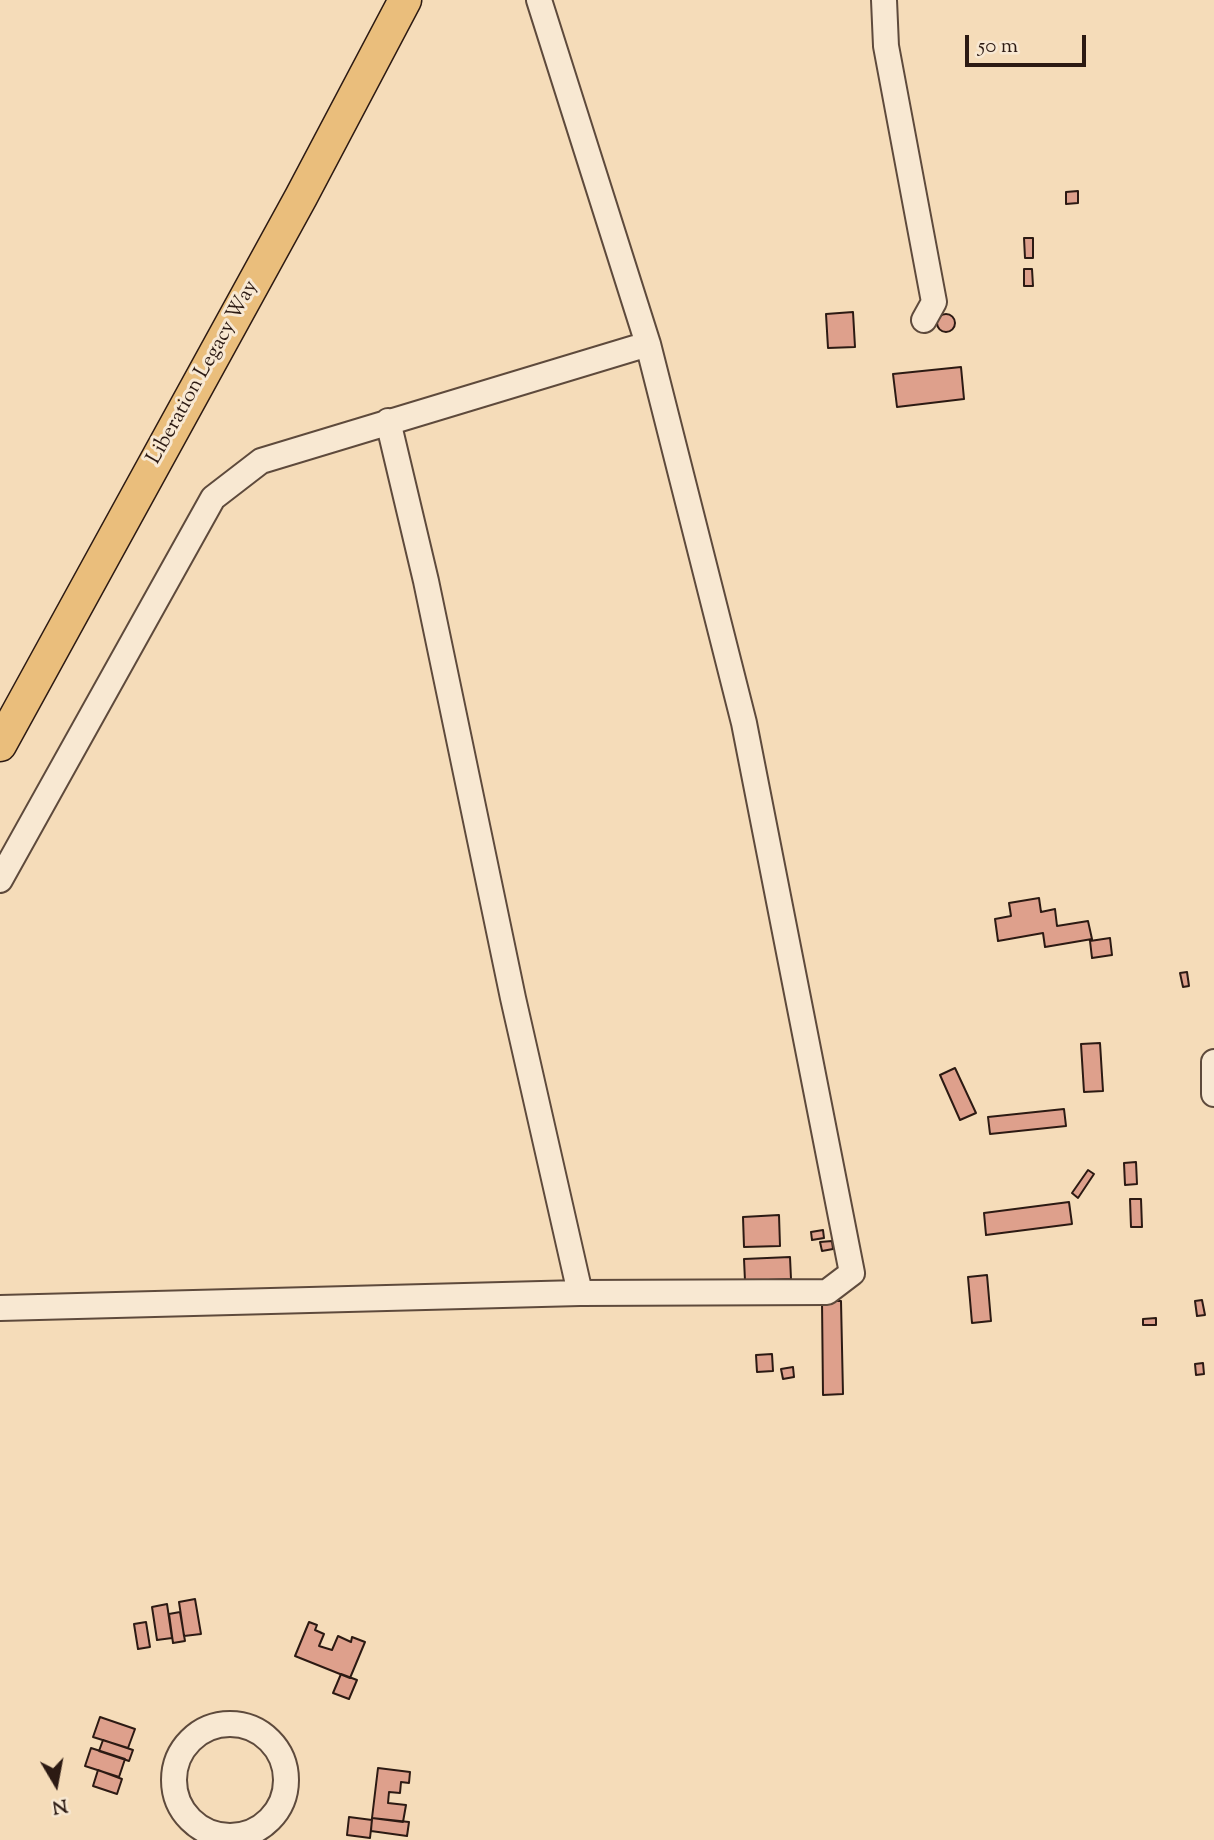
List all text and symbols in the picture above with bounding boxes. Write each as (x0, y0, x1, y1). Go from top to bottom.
scale bar (969, 21, 1090, 65)
text: 50 m (978, 32, 1018, 62)
street label: Liberation Legacy Way (143, 277, 265, 469)
north arrow (21, 1749, 91, 1819)
text: N (50, 1791, 70, 1820)

